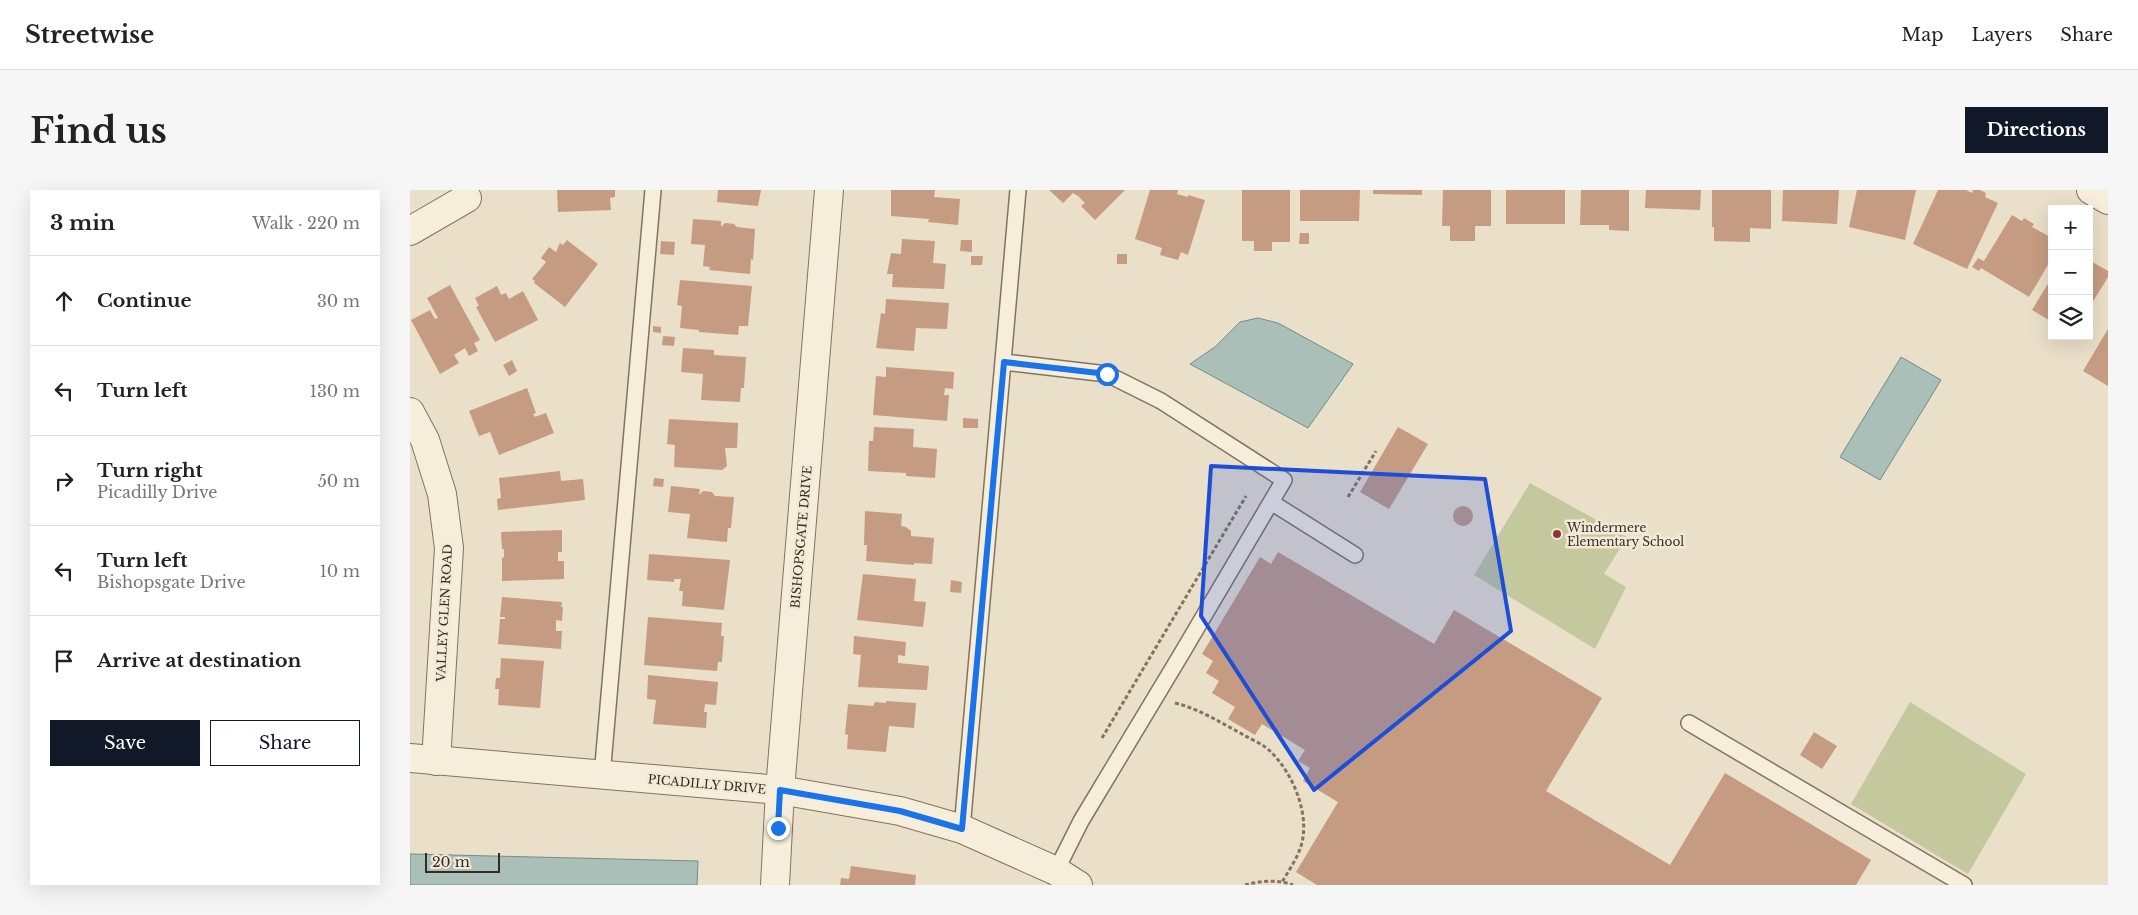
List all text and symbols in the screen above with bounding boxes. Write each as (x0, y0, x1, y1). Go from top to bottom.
text: Streetwise (25, 20, 154, 49)
text: Map (1902, 24, 1943, 46)
text: Layers (1971, 24, 2032, 46)
text: Share (2060, 24, 2113, 46)
button: Directions (1965, 107, 2108, 153)
text: Find us (30, 109, 167, 152)
map controls (2048, 205, 2093, 340)
button: + (2048, 205, 2093, 250)
text: 3 min (50, 210, 115, 236)
text: Walk · 220 m (252, 213, 360, 233)
button: − (2048, 250, 2093, 295)
icon: ahead (50, 287, 78, 315)
text: Continue (97, 289, 192, 312)
text: 30 m (317, 291, 360, 311)
button: layers (2048, 295, 2093, 340)
route start (1096, 363, 1119, 386)
icon: left (50, 377, 78, 405)
text: Turn left (97, 379, 188, 402)
text: 130 m (310, 381, 360, 401)
text: Turn right (97, 459, 203, 482)
street label: BISHOPSGATE DRIVE (787, 465, 815, 609)
icon: right (50, 467, 78, 495)
text: 50 m (318, 471, 360, 491)
text: Picadilly Drive (97, 482, 218, 502)
place label: Windermere Elementary School (1566, 520, 1684, 549)
marker: Windermere Elementary School (1551, 528, 1563, 540)
street label: VALLEY GLEN ROAD (433, 544, 455, 683)
text: Turn left (97, 549, 188, 572)
icon: left (50, 557, 78, 585)
text: 10 m (320, 561, 360, 581)
text: Bishopsgate Drive (97, 572, 246, 592)
icon: arrive (50, 647, 78, 675)
text: Arrive at destination (97, 649, 301, 672)
button: Save (50, 720, 200, 766)
button: Share (210, 720, 360, 766)
street label: PICADILLY DRIVE (647, 771, 767, 797)
route end (767, 817, 790, 840)
scale bar (425, 850, 500, 873)
text: 20 m (432, 853, 470, 871)

